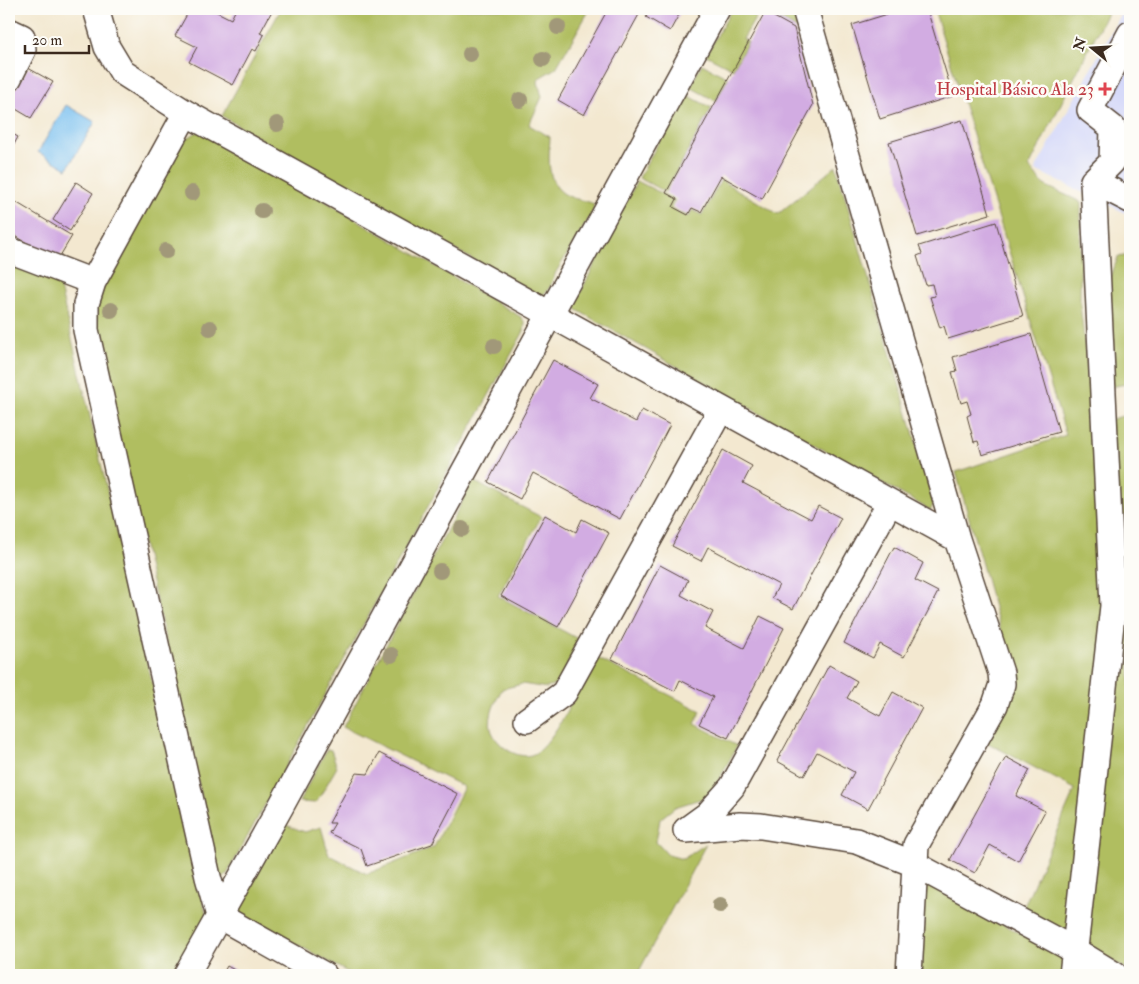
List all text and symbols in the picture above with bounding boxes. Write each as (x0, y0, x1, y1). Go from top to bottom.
scale bar (25, 22, 89, 54)
north arrow (1066, 22, 1116, 72)
text: 20 m (32, 31, 62, 50)
text: N (1070, 35, 1090, 54)
place label: Hospital Básico Ala 23 (936, 78, 1094, 101)
marker: Hospital Básico Ala 23 (1098, 82, 1112, 96)

